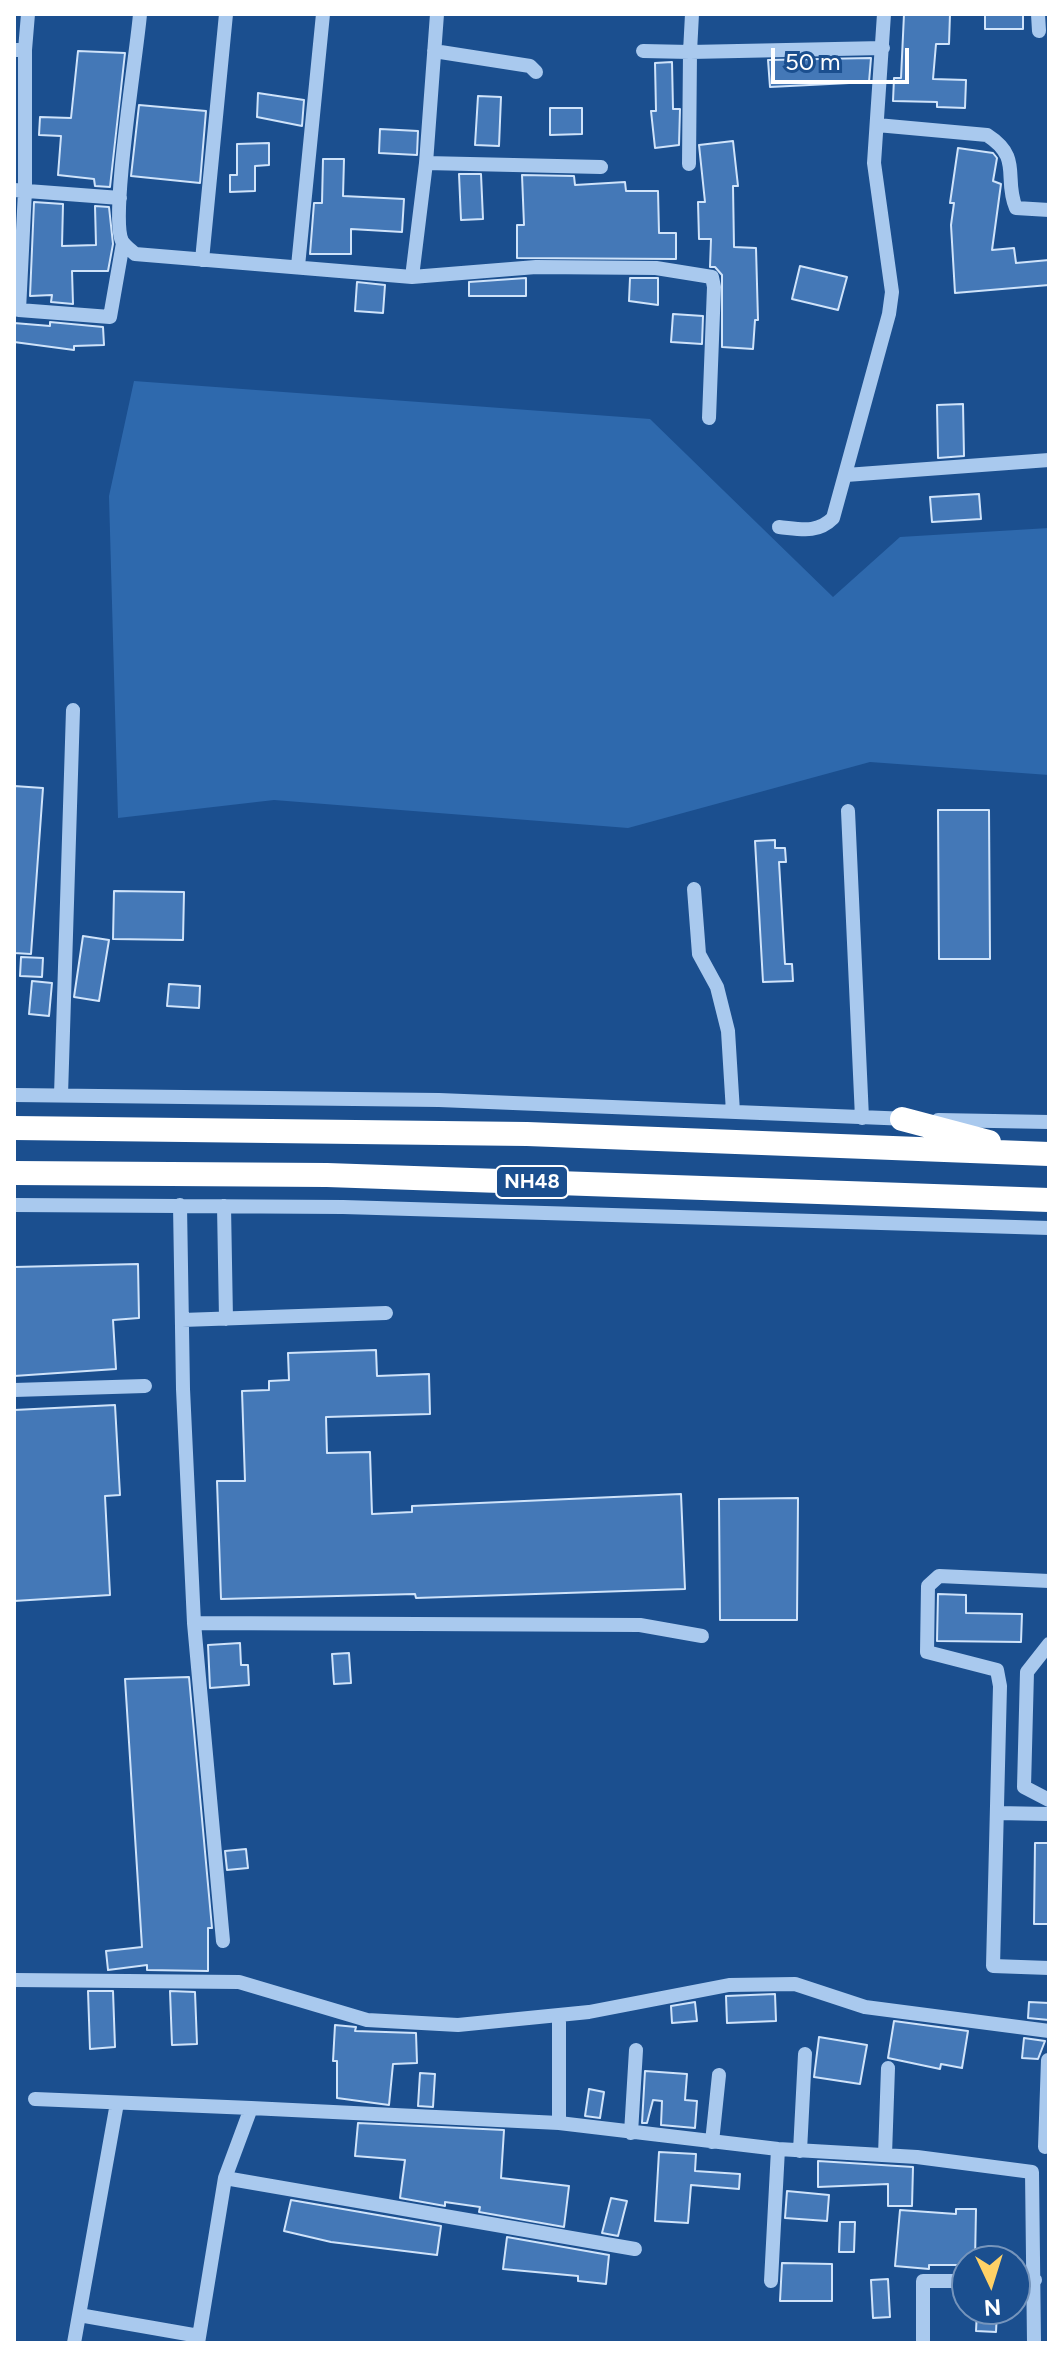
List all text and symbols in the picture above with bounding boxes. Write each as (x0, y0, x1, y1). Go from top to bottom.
scale bar (775, 32, 913, 82)
text: 50 m (785, 47, 841, 76)
road number: NH48 (496, 1166, 568, 1198)
north arrow (951, 2245, 1031, 2325)
text: N (983, 2293, 1002, 2322)

